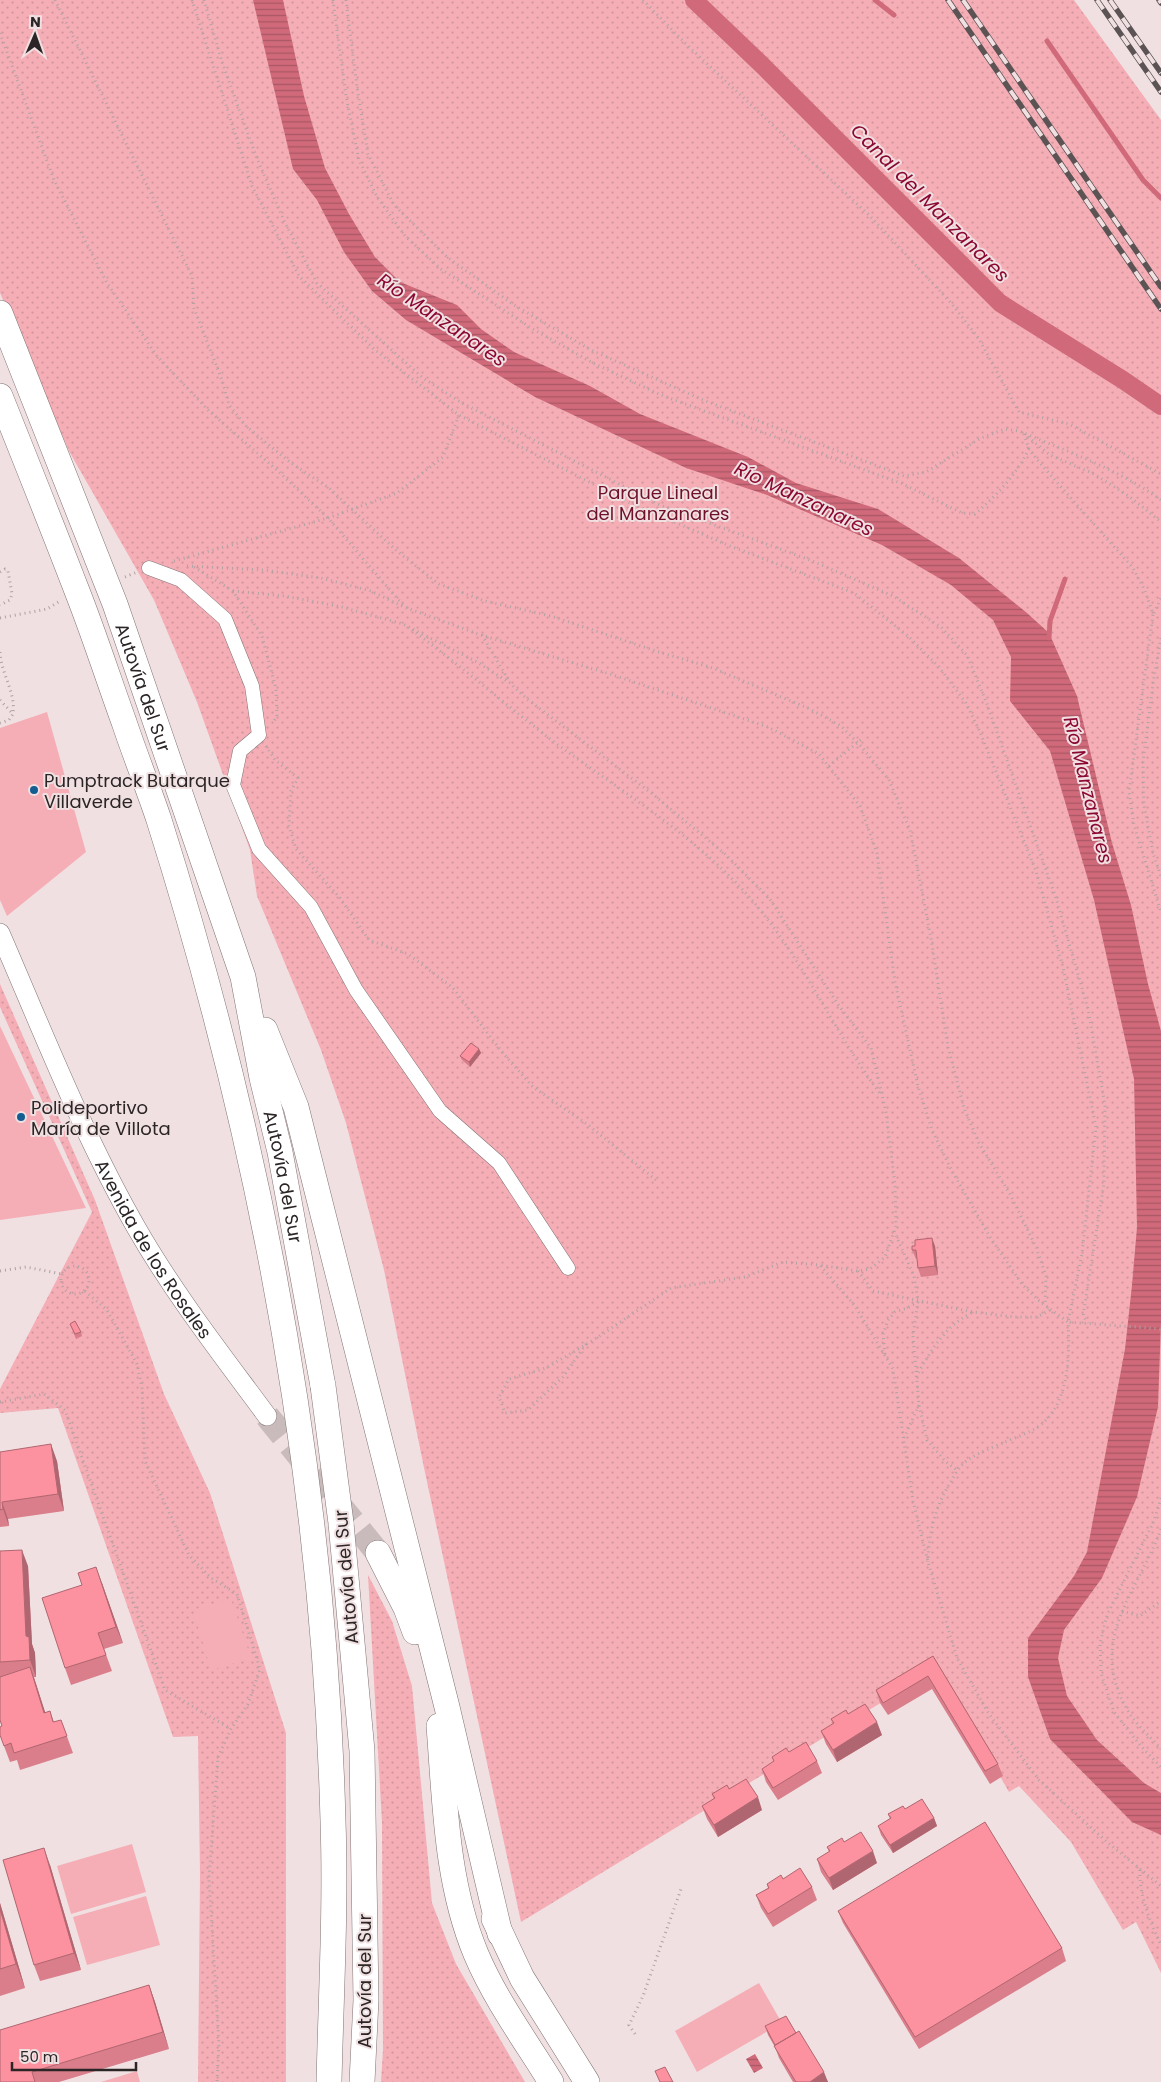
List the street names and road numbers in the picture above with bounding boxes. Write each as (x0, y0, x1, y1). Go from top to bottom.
street label: Autovía del Sur (110, 620, 177, 755)
street label: Autovía del Sur (258, 1108, 309, 1245)
street label: Avenida de los Rosales (90, 1155, 218, 1344)
street label: Autovía del Sur (328, 1509, 364, 1645)
street label: Autovía del Sur (352, 1913, 377, 2048)

